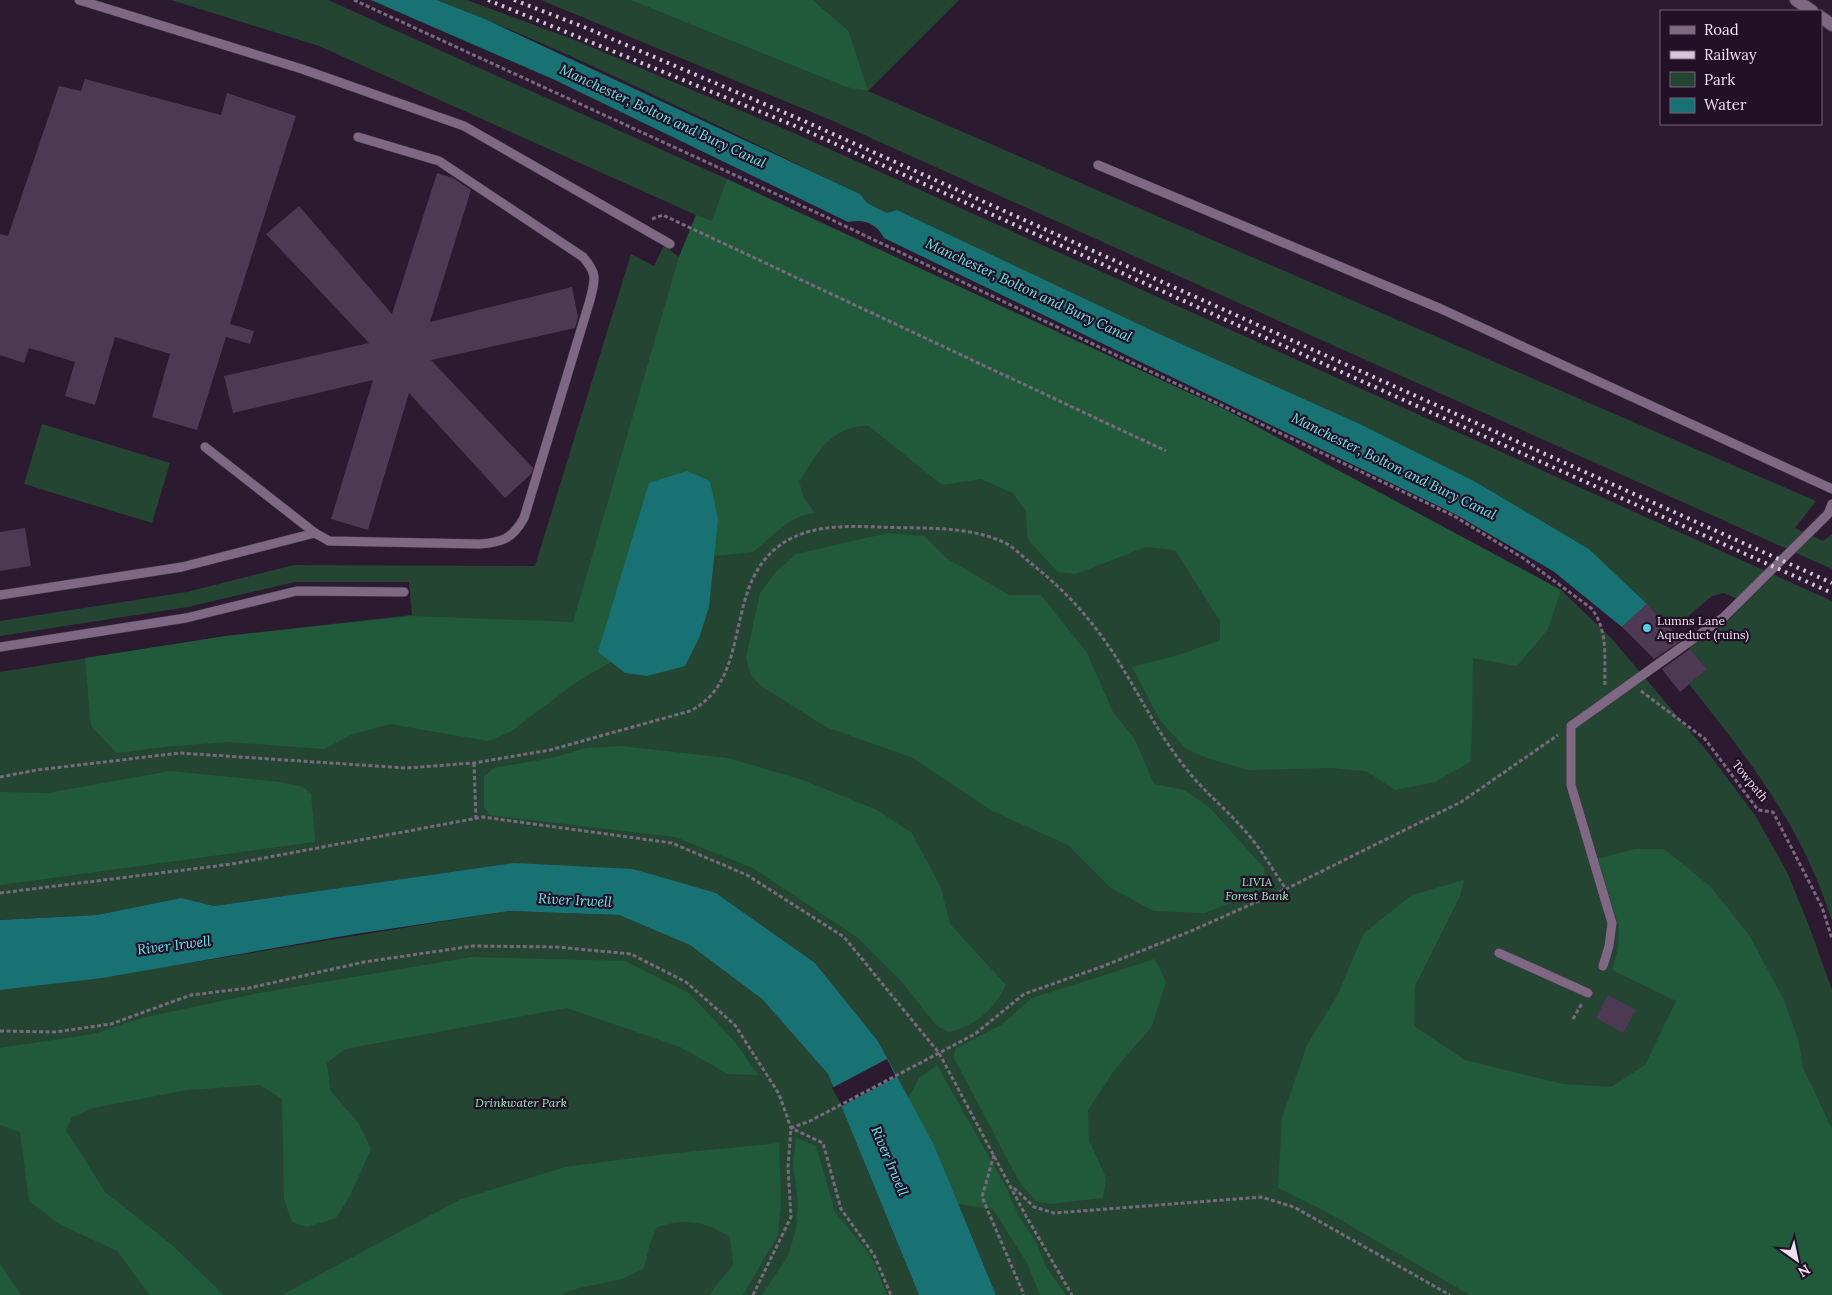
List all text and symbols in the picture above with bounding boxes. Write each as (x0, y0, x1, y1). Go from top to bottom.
legend (1660, 10, 1822, 125)
text: Road (1704, 20, 1739, 39)
text: Railway (1704, 45, 1757, 64)
water label: Manchester, Bolton and Bury Canal (557, 60, 769, 172)
text: Park (1704, 70, 1735, 89)
text: Water (1704, 95, 1747, 114)
water label: Manchester, Bolton and Bury Canal (923, 234, 1135, 346)
water label: Manchester, Bolton and Bury Canal (1289, 408, 1499, 524)
place label: Lumns Lane Aqueduct (ruins) (1656, 613, 1749, 643)
marker: Lumns Lane Aqueduct (ruins) (1641, 622, 1653, 634)
street label: Towpath (1729, 757, 1772, 804)
park label: LIVIA Forest Bank (1225, 874, 1289, 903)
water label: River Irwell (538, 889, 613, 911)
water label: River Irwell (136, 932, 212, 958)
park label: Drinkwater Park (475, 1095, 567, 1110)
water label: River Irwell (867, 1123, 913, 1199)
north arrow (1772, 1235, 1822, 1285)
text: N (1794, 1260, 1814, 1281)

